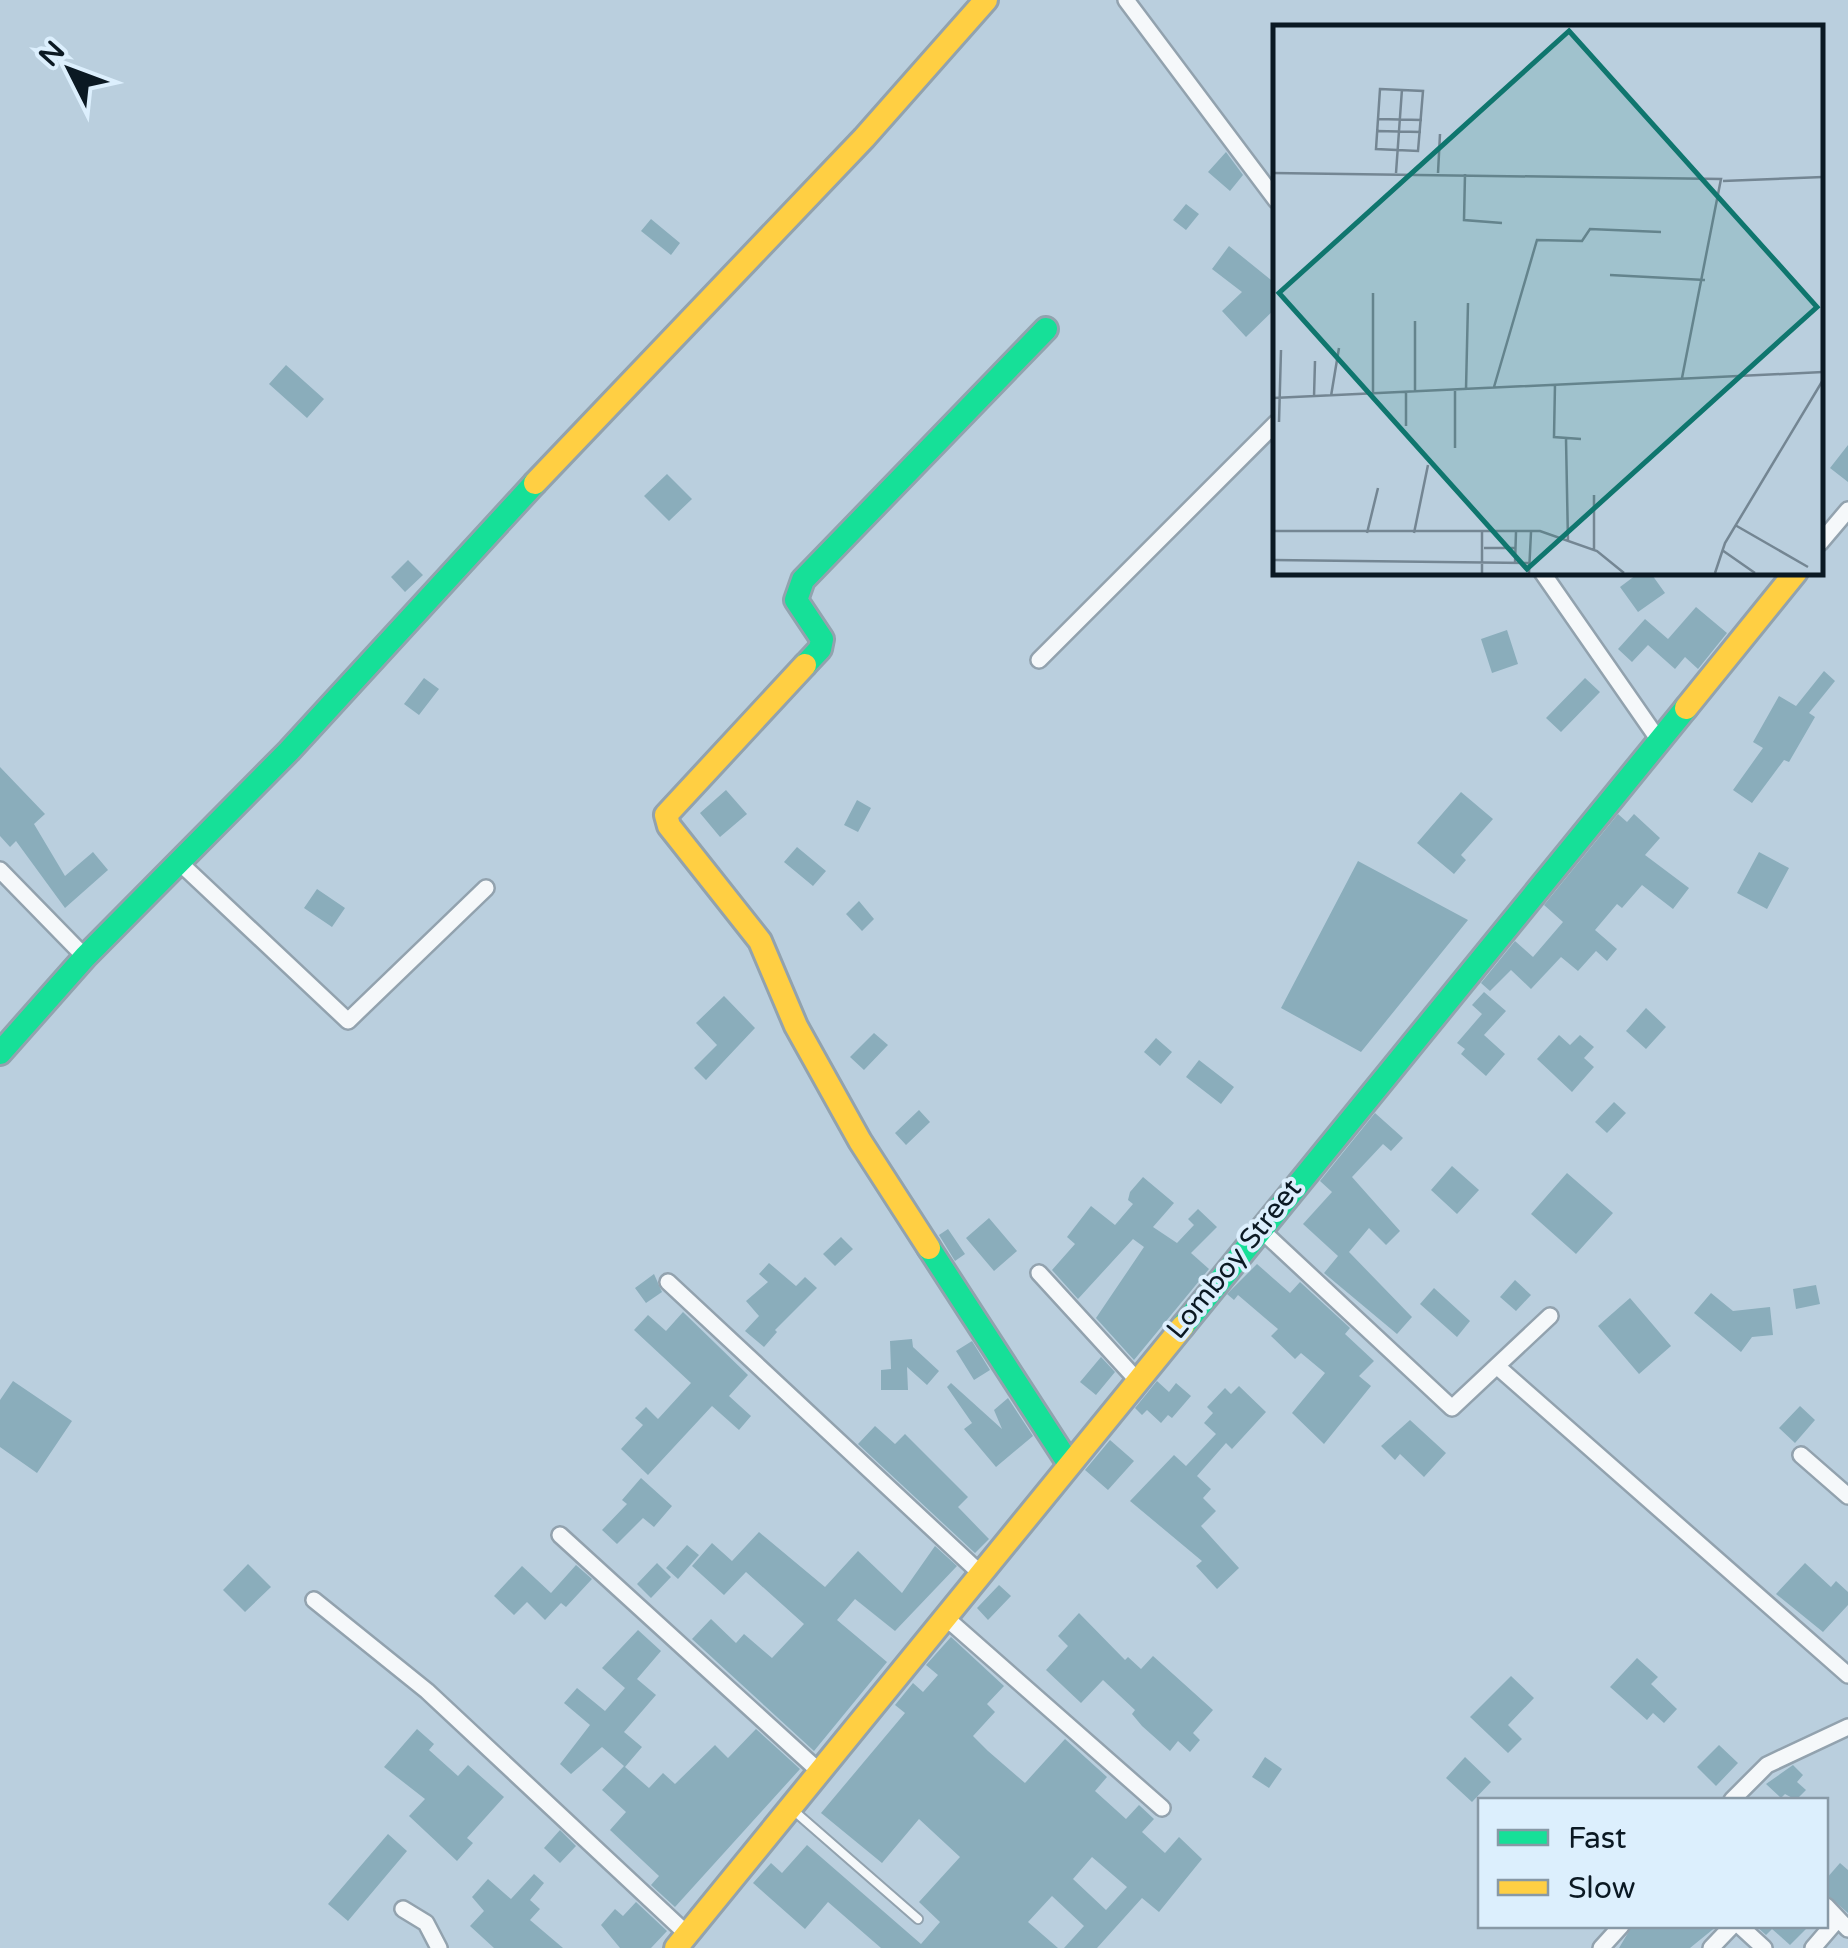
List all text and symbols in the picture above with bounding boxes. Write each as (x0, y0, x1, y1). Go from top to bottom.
north arrow (20, 20, 120, 120)
inset map (1273, 25, 1823, 575)
text: N (32, 34, 72, 74)
street label: Lomboy Street (1159, 1172, 1309, 1346)
legend (1478, 1798, 1828, 1928)
text: Fast (1568, 1820, 1627, 1857)
text: Slow (1568, 1870, 1636, 1907)

